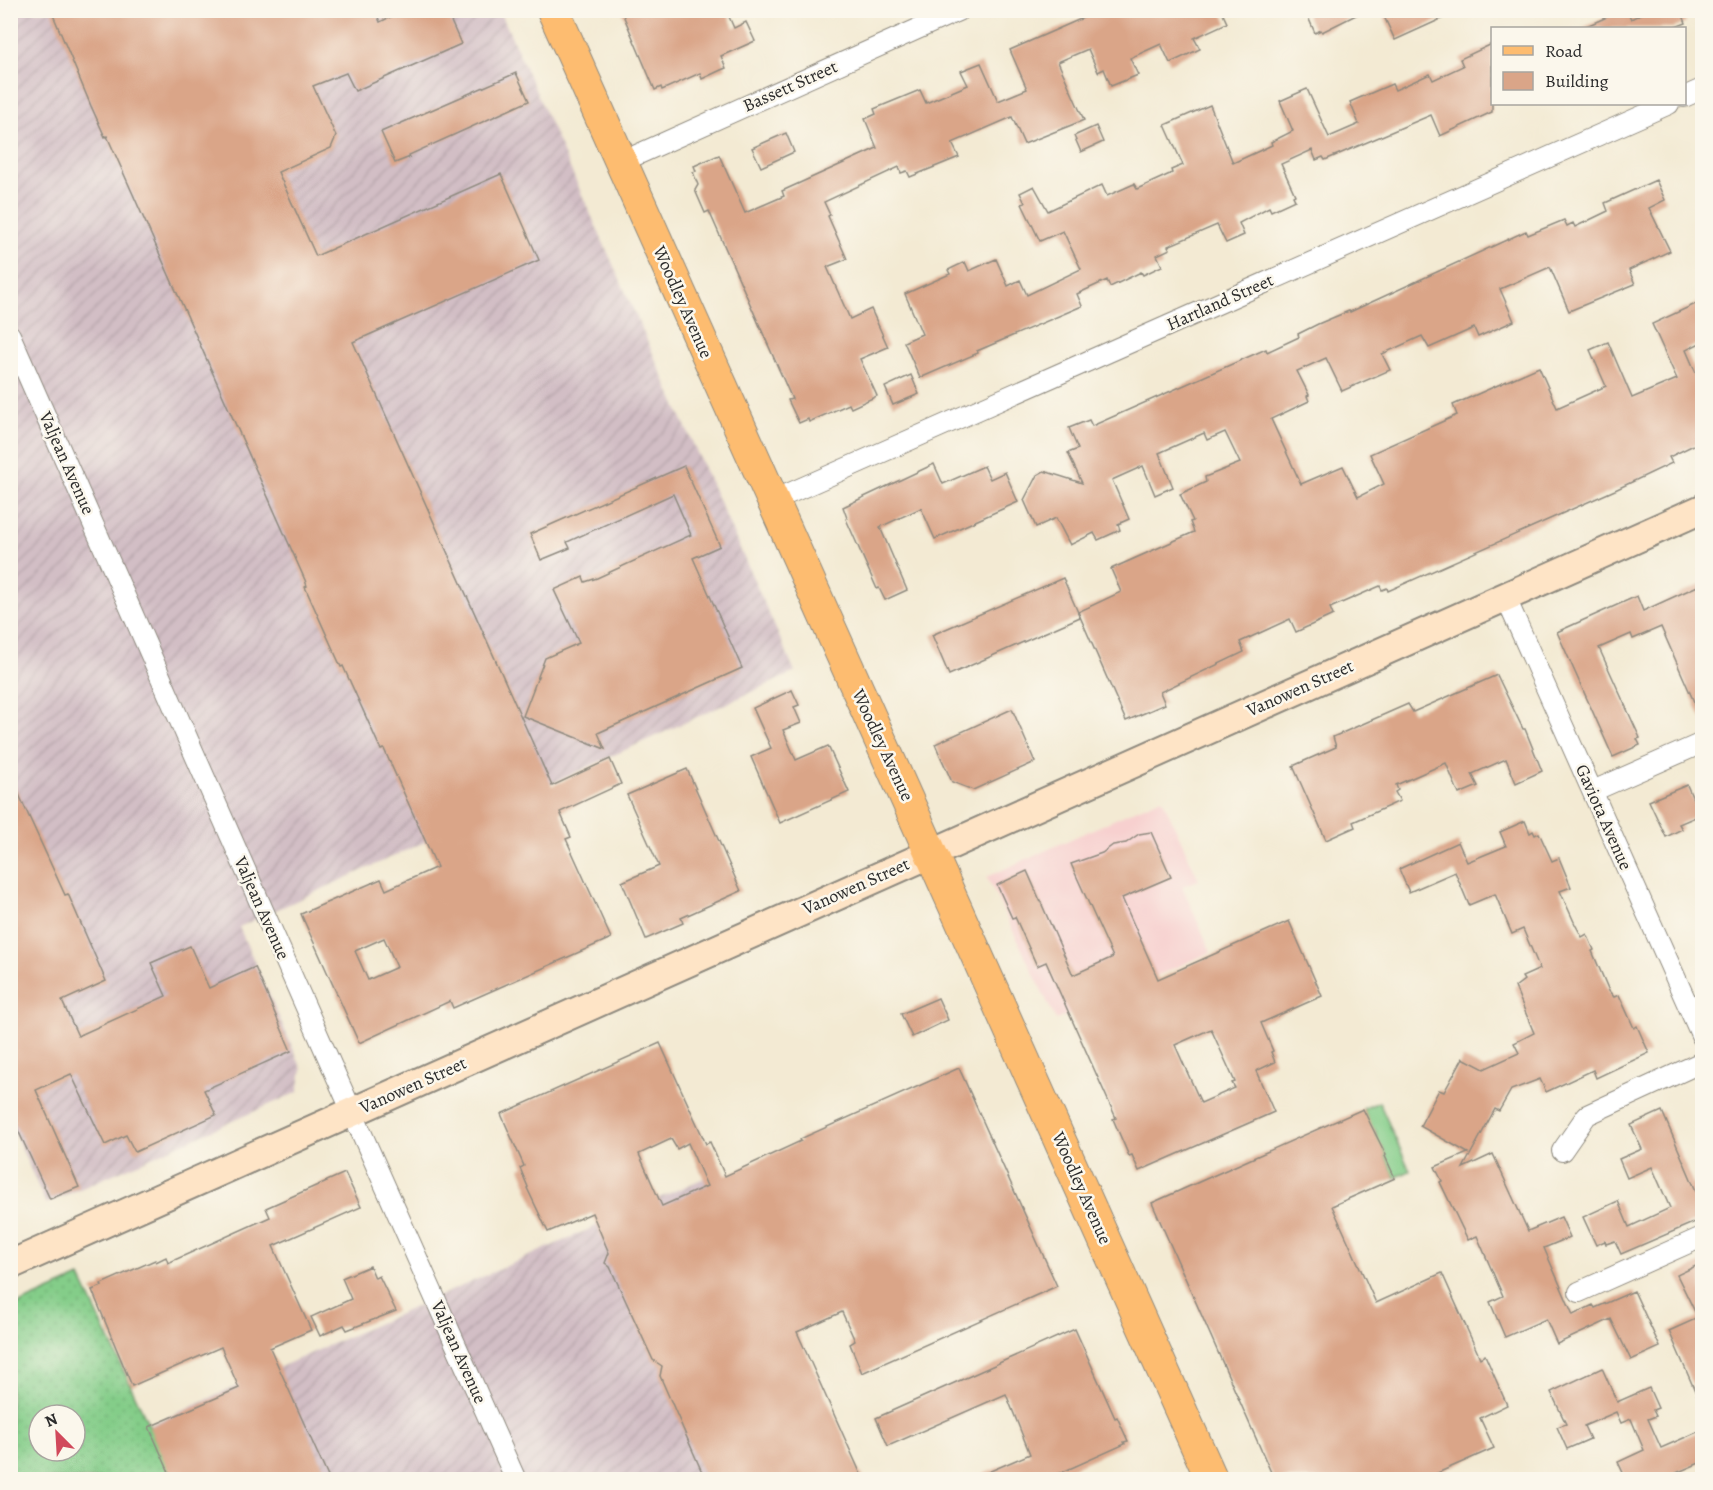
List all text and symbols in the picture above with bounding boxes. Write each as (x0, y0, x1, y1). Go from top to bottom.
legend (1491, 27, 1686, 105)
text: Road (1545, 39, 1583, 63)
street label: Bassett Street (739, 54, 841, 118)
text: Building (1545, 69, 1609, 93)
street label: Woodley Avenue (647, 241, 719, 362)
street label: Hartland Street (1163, 268, 1277, 336)
street label: Valjean Avenue (33, 407, 100, 518)
street label: Vanowen Street (1242, 654, 1357, 723)
street label: Woodley Avenue (846, 684, 919, 805)
street label: Gaviota Avenue (1570, 760, 1638, 874)
street label: Valjean Avenue (228, 852, 295, 963)
street label: Vanowen Street (798, 852, 913, 921)
street label: Vanowen Street (355, 1051, 470, 1120)
street label: Woodley Avenue (1046, 1127, 1118, 1248)
street label: Valjean Avenue (425, 1296, 492, 1407)
north arrow (27, 1403, 87, 1463)
text: N (42, 1408, 61, 1433)

